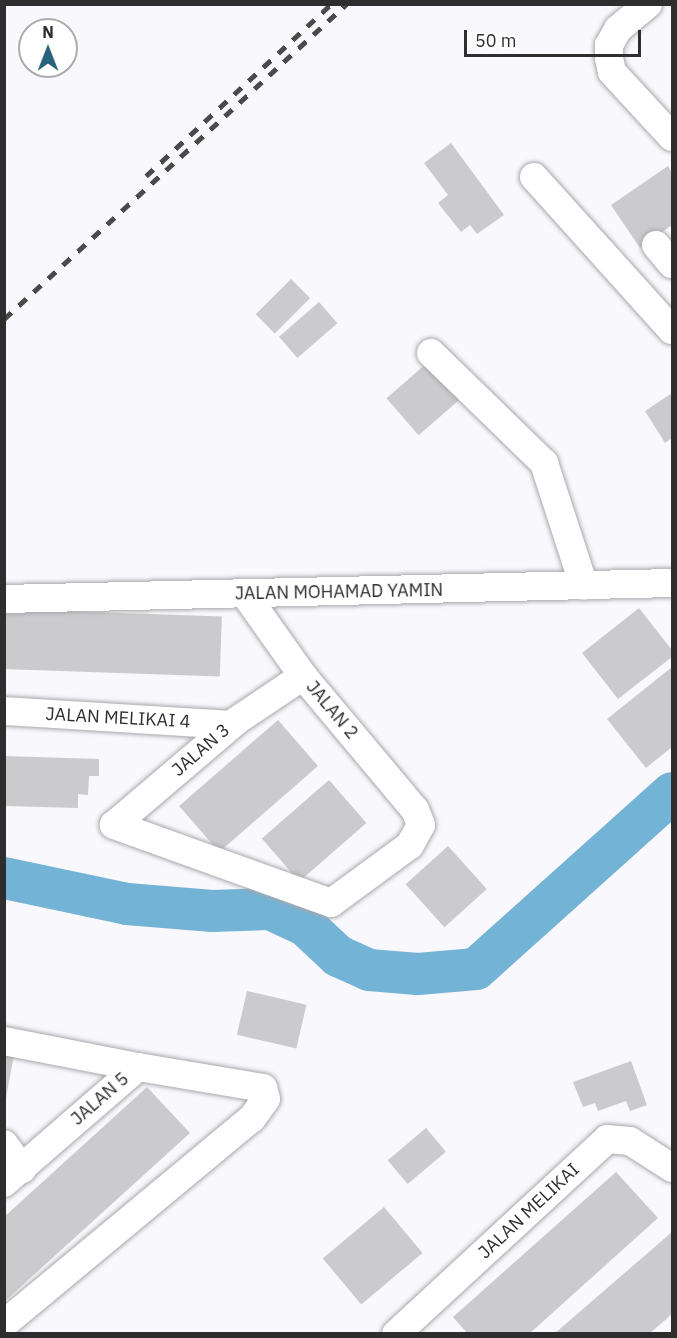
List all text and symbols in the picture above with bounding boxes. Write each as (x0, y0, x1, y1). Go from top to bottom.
north arrow (18, 18, 78, 78)
scale bar (467, 18, 644, 56)
text: N (42, 22, 54, 42)
text: 50 m (475, 29, 517, 52)
street label: JALAN MOHAMAD YAMIN (235, 579, 443, 605)
street label: JALAN 2 (301, 677, 363, 743)
street label: JALAN MELIKAI 4 (45, 703, 191, 733)
street label: JALAN 3 (168, 719, 234, 781)
street label: JALAN 5 (67, 1068, 133, 1130)
street label: JALAN MELIKAI (474, 1159, 584, 1263)

